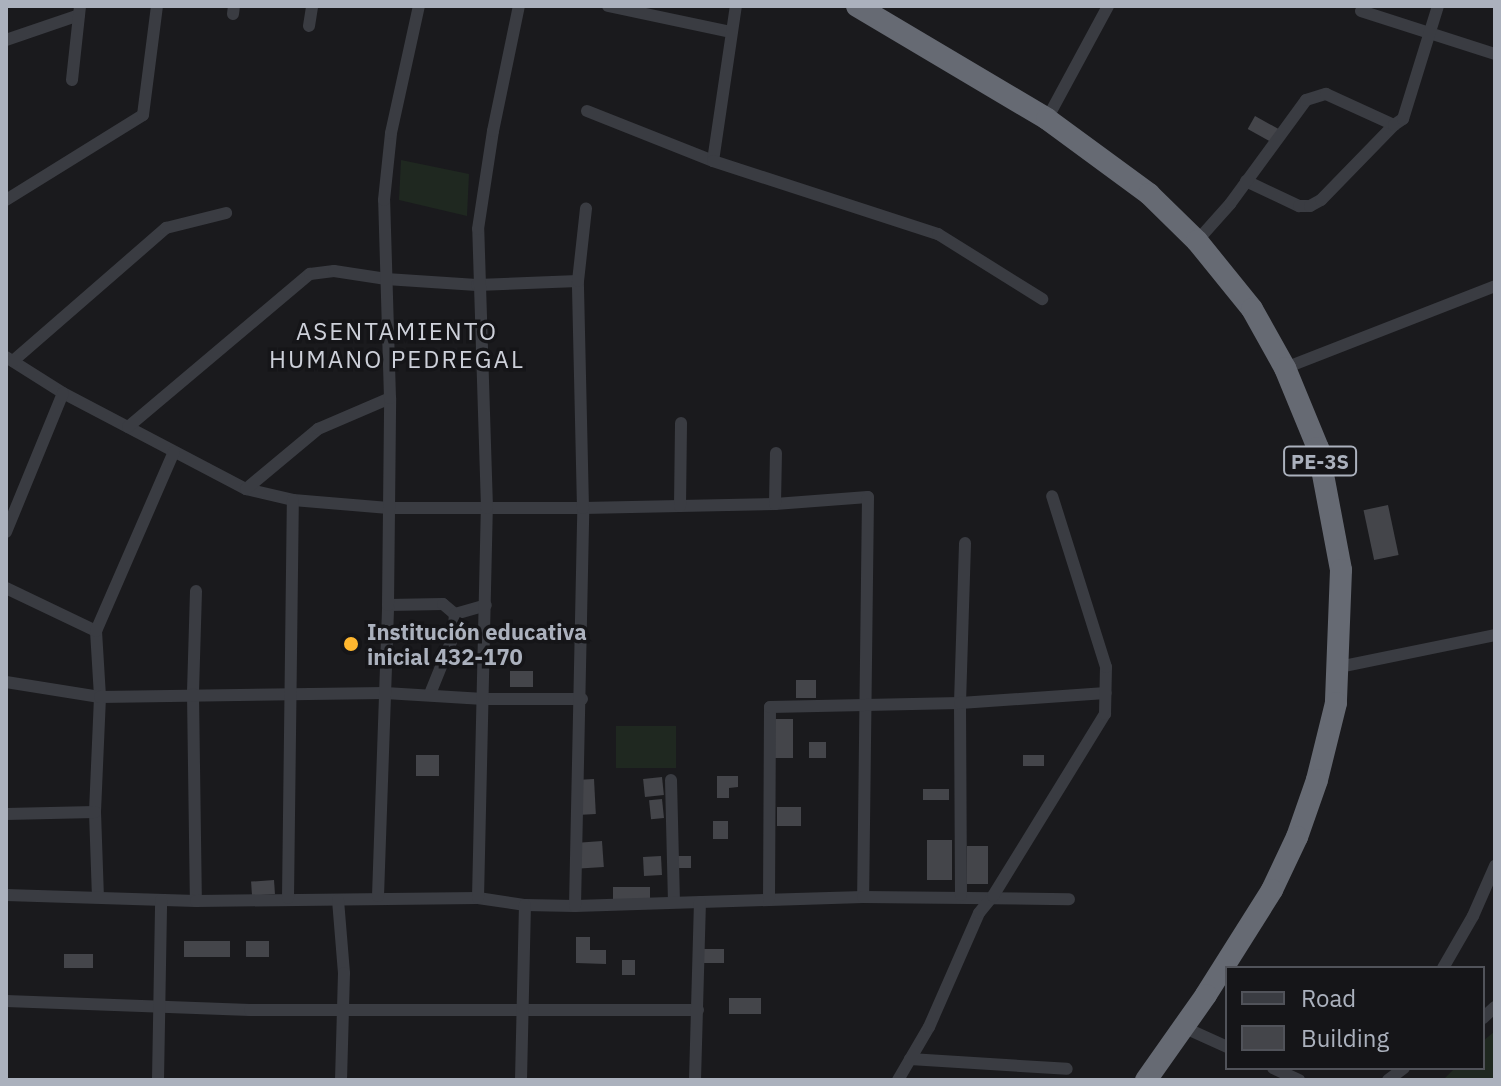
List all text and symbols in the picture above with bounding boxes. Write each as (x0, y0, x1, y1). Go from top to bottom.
district label: ASENTAMIENTO HUMANO PEDREGAL (269, 318, 525, 374)
road number: PE-3S (1282, 445, 1358, 477)
place label: Institución educativa inicial 432-170 (367, 618, 587, 670)
marker: Institución educativa inicial 432-170 (342, 635, 360, 653)
legend (1225, 966, 1485, 1070)
text: Road (1301, 982, 1356, 1014)
text: Building (1301, 1022, 1389, 1054)

